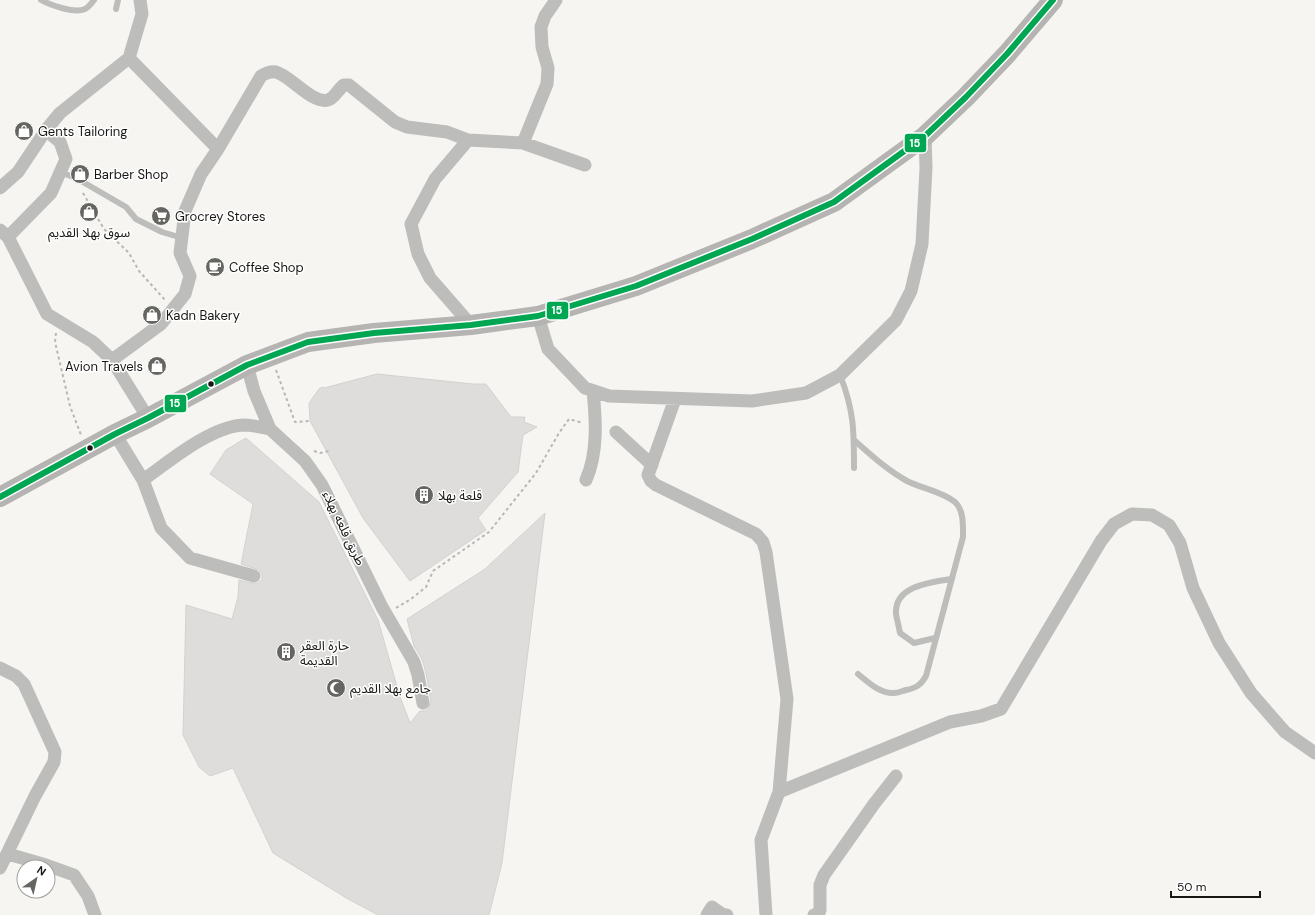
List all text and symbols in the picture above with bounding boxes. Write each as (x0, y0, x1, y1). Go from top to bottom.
shop icon: Gents Tailoring (13, 120, 35, 142)
place label: Gents Tailoring (38, 123, 128, 140)
line badge: 15 (904, 133, 927, 153)
text: 15 (910, 136, 921, 150)
shop icon: Barber Shop (69, 163, 91, 185)
place label: Barber Shop (94, 166, 168, 183)
shop icon: سوق بهلا القديم (78, 201, 100, 223)
supermarket icon: Grocrey Stores (150, 205, 172, 227)
place label: Grocrey Stores (175, 208, 266, 225)
place label: سوق بهلا القديم (48, 224, 130, 243)
cafe icon: Coffee Shop (204, 256, 226, 278)
place label: Coffee Shop (229, 259, 304, 276)
line badge: 15 (546, 301, 569, 320)
text: 15 (552, 303, 563, 317)
shop icon: Kadn Bakery (141, 304, 163, 326)
place label: Kadn Bakery (166, 307, 240, 324)
shop icon: Avion Travels (146, 355, 168, 377)
place label: Avion Travels (65, 358, 143, 375)
unlabelled marker (206, 379, 216, 389)
line badge: 15 (164, 394, 187, 413)
text: 15 (170, 396, 181, 410)
unlabelled marker (85, 443, 95, 453)
building icon: قلعة بهلا (413, 484, 435, 506)
place label: قلعة بهلا (438, 487, 482, 504)
street label: طريق قلعه بهلاء (319, 488, 369, 568)
place label: حارة العقر القديمة (299, 637, 350, 669)
building icon: حارة العقر القديمة (275, 641, 297, 663)
mosque icon: جامع بهلا القديم (325, 677, 347, 699)
place label: جامع بهلا القديم (350, 680, 431, 699)
north arrow (16, 859, 56, 899)
text: N (34, 863, 49, 879)
scale bar (1171, 873, 1260, 899)
text: 50 m (1177, 879, 1206, 895)

